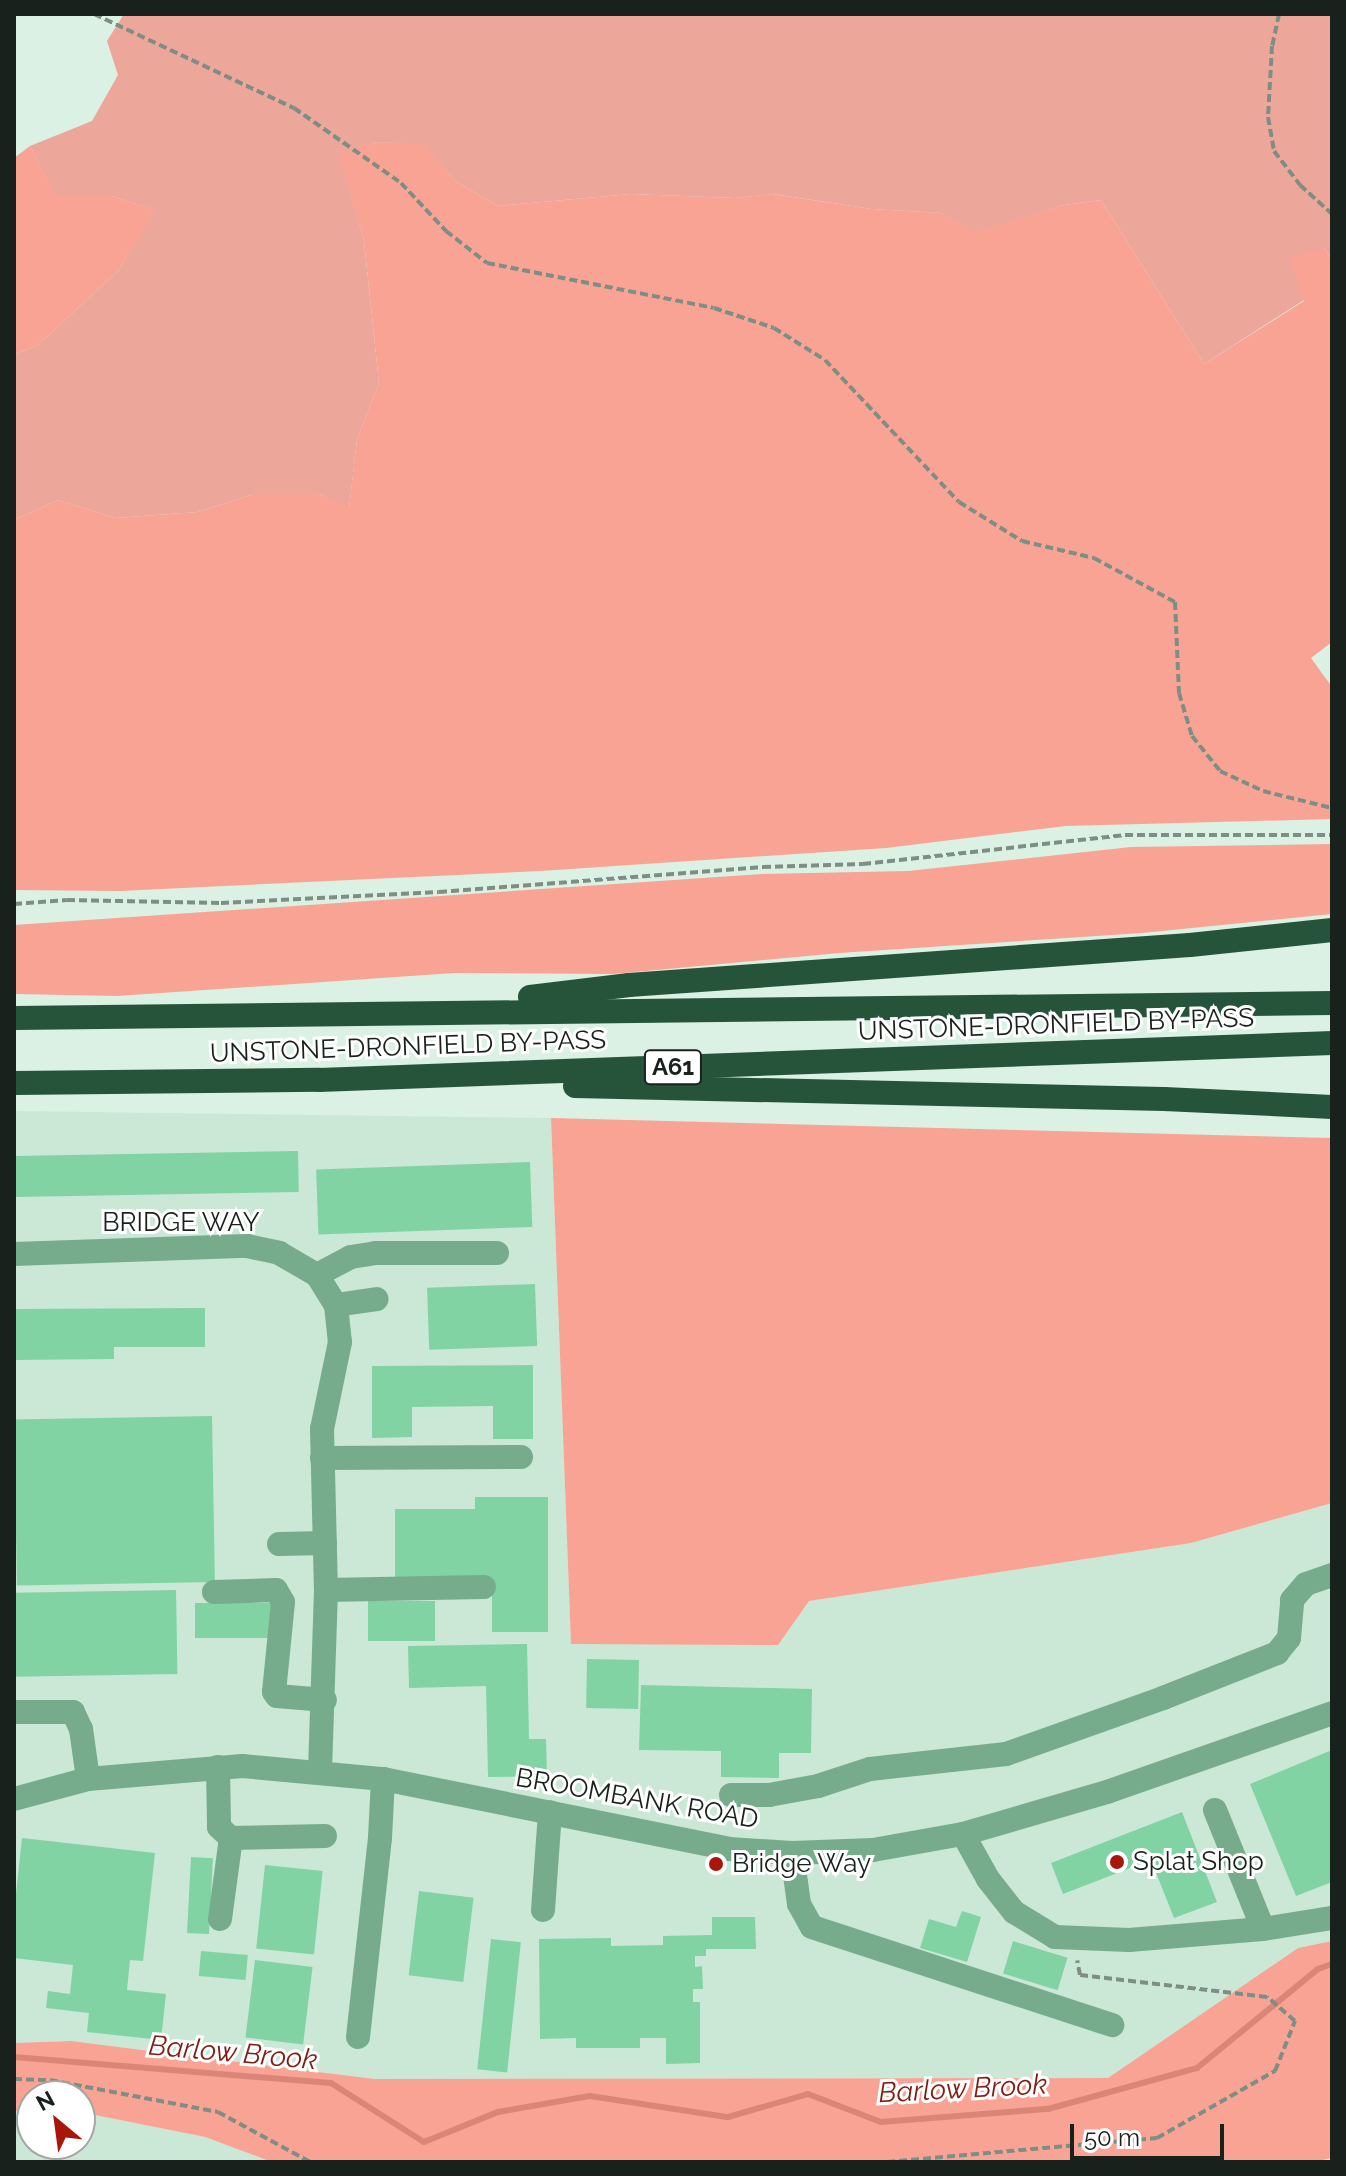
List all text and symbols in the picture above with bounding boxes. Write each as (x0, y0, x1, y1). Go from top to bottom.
street label: UNSTONE-DRONFIELD BY-PASS (857, 1002, 1255, 1048)
street label: UNSTONE-DRONFIELD BY-PASS (209, 1024, 607, 1070)
road number: A61 (643, 1047, 703, 1087)
street label: BRIDGE WAY (102, 1207, 260, 1239)
street label: BROOMBANK ROAD (513, 1762, 761, 1836)
place label: Splat Shop (1133, 1846, 1264, 1878)
place label: Bridge Way (732, 1848, 872, 1880)
marker: Splat Shop (1108, 1853, 1126, 1871)
marker: Bridge Way (707, 1855, 725, 1873)
water label: Barlow Brook (147, 2029, 319, 2077)
water label: Barlow Brook (878, 2068, 1048, 2110)
north arrow (16, 2080, 96, 2160)
text: N (32, 2085, 59, 2116)
scale bar (1074, 2108, 1228, 2158)
text: 50 m (1084, 2123, 1140, 2152)

